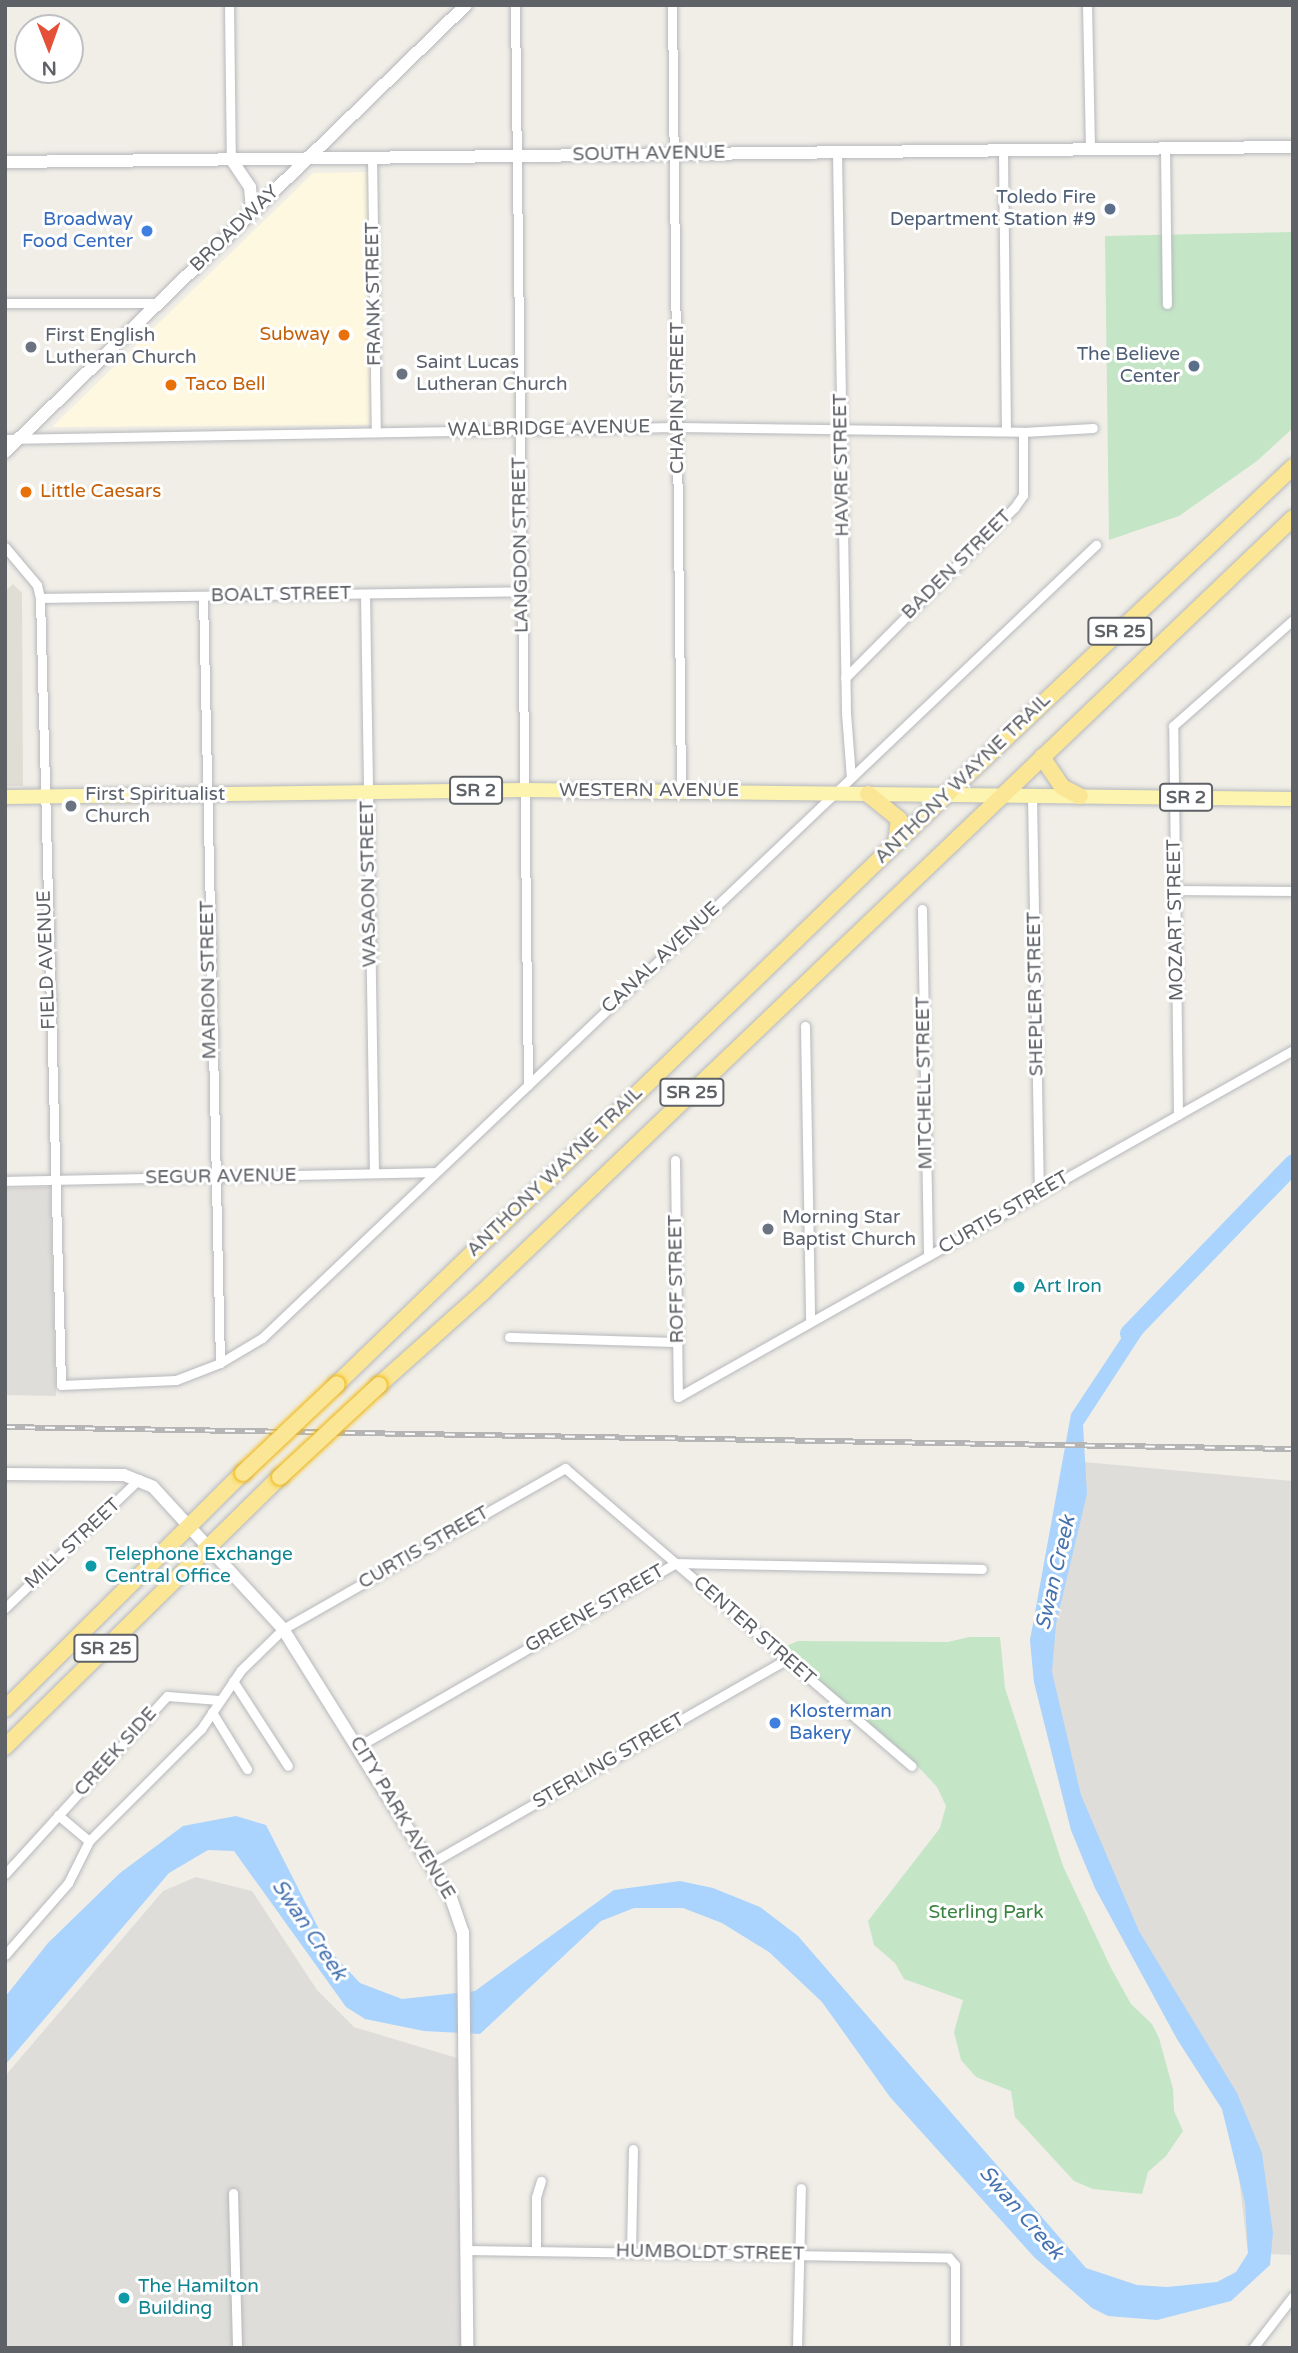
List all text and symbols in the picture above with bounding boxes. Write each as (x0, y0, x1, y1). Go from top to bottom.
north arrow (14, 14, 84, 84)
text: N (42, 57, 57, 79)
street label: SOUTH AVENUE (572, 141, 726, 167)
street label: BROADWAY (186, 181, 284, 277)
place label: Toledo Fire Department Station #9 (890, 187, 1096, 231)
marker: Toledo Fire Department Station #9 (1102, 201, 1118, 217)
place label: Broadway Food Center (22, 209, 133, 253)
street label: FRANK STREET (361, 222, 387, 366)
marker: Broadway Food Center (139, 223, 155, 239)
street label: CHAPIN STREET (667, 322, 689, 474)
place label: Subway (259, 324, 330, 346)
place label: First English Lutheran Church (45, 325, 197, 369)
marker: Subway (336, 327, 352, 343)
marker: First English Lutheran Church (23, 339, 39, 355)
place label: The Believe Center (1077, 344, 1180, 388)
place label: Saint Lucas Lutheran Church (416, 352, 568, 396)
marker: The Believe Center (1186, 358, 1202, 374)
marker: Saint Lucas Lutheran Church (394, 366, 410, 382)
place label: Taco Bell (185, 374, 266, 396)
marker: Taco Bell (163, 377, 179, 393)
street label: HAVRE STREET (829, 393, 855, 537)
street label: WALBRIDGE AVENUE (448, 416, 650, 442)
street label: LANGDON STREET (508, 457, 534, 633)
place label: Little Caesars (40, 481, 161, 503)
marker: Little Caesars (18, 484, 34, 500)
street label: BADEN STREET (897, 505, 1017, 625)
street label: BOALT STREET (211, 582, 351, 608)
road number: SR 25 (1087, 616, 1153, 646)
street label: ANTHONY WAYNE TRAIL (870, 689, 1056, 869)
road number: SR 2 (448, 776, 504, 804)
street label: WESTERN AVENUE (559, 780, 739, 802)
road number: SR 2 (1158, 782, 1214, 812)
place label: First Spiritualist Church (85, 784, 225, 828)
marker: First Spiritualist Church (63, 798, 79, 814)
street label: WASAON STREET (356, 801, 382, 967)
street label: MOZART STREET (1163, 839, 1189, 1001)
street label: FIELD AVENUE (33, 890, 61, 1030)
street label: CANAL AVENUE (597, 897, 725, 1019)
street label: MARION STREET (196, 900, 222, 1060)
street label: SHEPLER STREET (1023, 912, 1049, 1076)
street label: MITCHELL STREET (912, 996, 938, 1170)
road number: SR 25 (659, 1078, 725, 1106)
street label: ANTHONY WAYNE TRAIL (462, 1082, 648, 1262)
street label: SEGUR AVENUE (145, 1164, 297, 1190)
street label: CURTIS STREET (935, 1166, 1073, 1260)
place label: Morning Star Baptist Church (782, 1207, 916, 1251)
street label: ROFF STREET (664, 1214, 690, 1344)
marker: Morning Star Baptist Church (760, 1221, 776, 1237)
place label: Art Iron (1033, 1276, 1102, 1298)
marker: Art Iron (1011, 1279, 1027, 1295)
street label: MILL STREET (20, 1494, 126, 1594)
street label: CURTIS STREET (355, 1501, 493, 1595)
water label: Swan Creek (1031, 1514, 1081, 1632)
place label: Telephone Exchange Central Office (105, 1544, 293, 1588)
marker: Telephone Exchange Central Office (83, 1558, 99, 1574)
street label: GREENE STREET (522, 1560, 668, 1658)
street label: CENTER STREET (688, 1572, 820, 1690)
road number: SR 25 (73, 1633, 139, 1662)
place label: Klosterman Bakery (789, 1701, 892, 1745)
street label: CREEK SIDE (70, 1703, 162, 1801)
street label: STERLING STREET (529, 1708, 689, 1814)
marker: Klosterman Bakery (767, 1715, 783, 1731)
street label: CITY PARK AVENUE (344, 1732, 460, 1904)
water label: Swan Creek (266, 1875, 352, 1985)
park label: Sterling Park (929, 1902, 1043, 1924)
water label: Swan Creek (973, 2161, 1069, 2265)
street label: HUMBOLDT STREET (615, 2240, 805, 2266)
place label: The Hamilton Building (138, 2276, 259, 2320)
marker: The Hamilton Building (116, 2290, 132, 2306)

